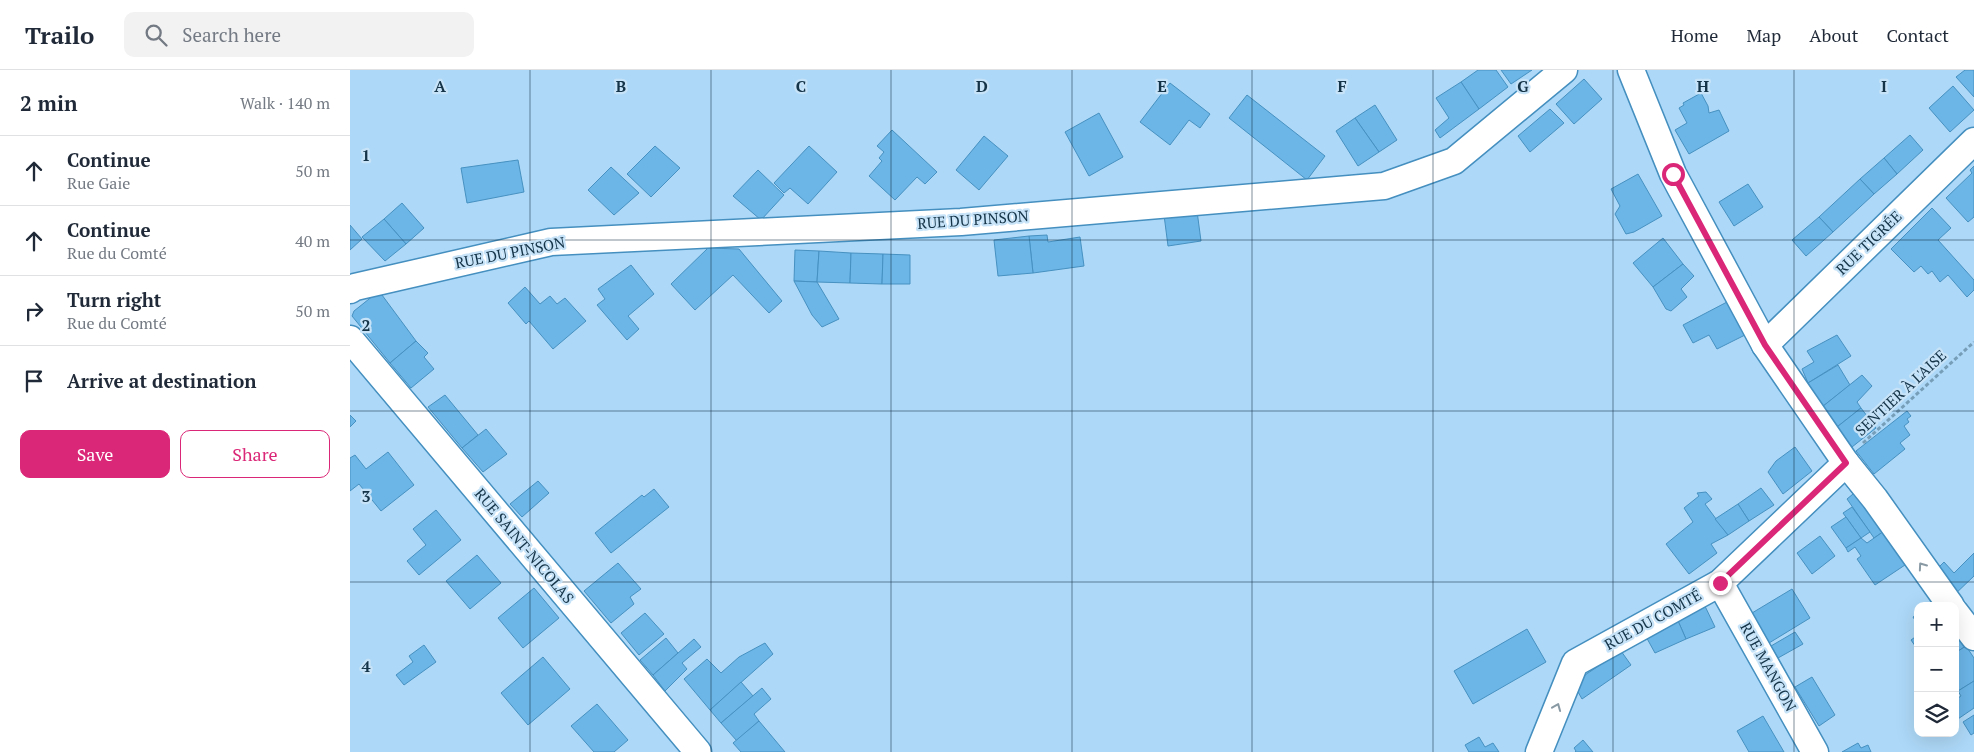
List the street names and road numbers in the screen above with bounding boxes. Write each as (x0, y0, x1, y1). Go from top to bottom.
street label: RUE DU PINSON (917, 205, 1029, 233)
street label: RUE TIGRÉE (1831, 206, 1905, 279)
street label: RUE DU PINSON (453, 232, 567, 272)
street label: SENTIER À L'AISE (1850, 345, 1950, 440)
street label: RUE SAINT-NICOLAS (471, 484, 579, 607)
street label: RUE DU COMTÉ (1601, 584, 1704, 654)
street label: RUE MANGON (1736, 619, 1802, 715)

